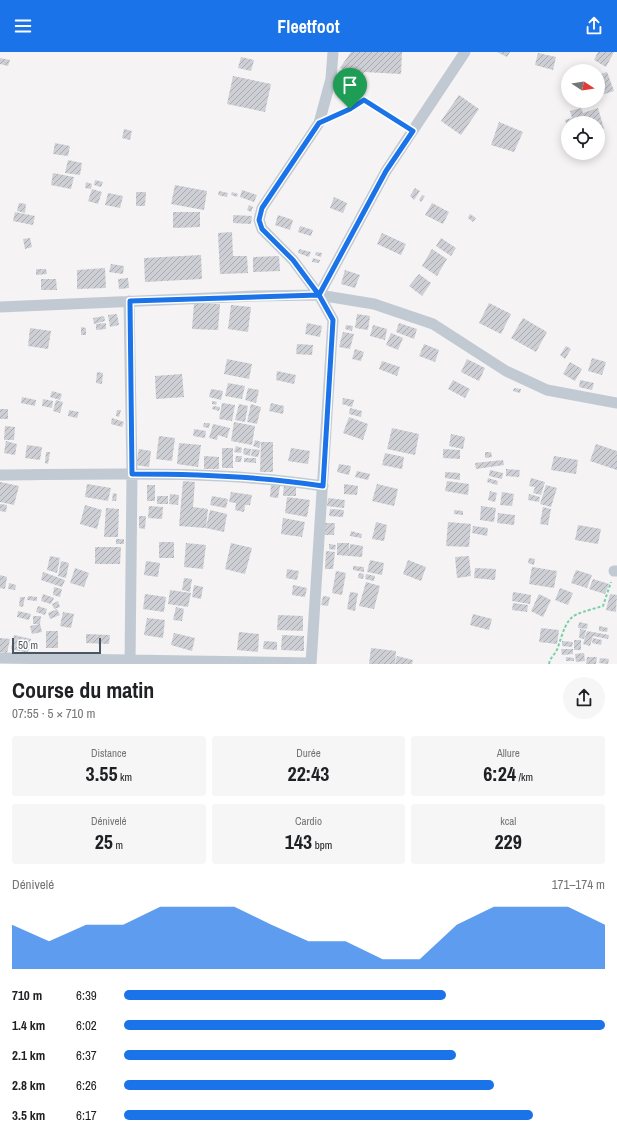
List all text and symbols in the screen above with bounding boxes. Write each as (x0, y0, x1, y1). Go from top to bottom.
text: Fleetfoot (277, 14, 340, 39)
icon: menu (12, 15, 34, 37)
icon: share (583, 15, 605, 37)
north arrow (561, 64, 605, 108)
map controls (561, 64, 605, 160)
pin (333, 68, 367, 109)
icon: arrive (339, 74, 361, 96)
button: locate (561, 116, 605, 160)
scale bar (12, 636, 101, 655)
text: 50 m (18, 638, 38, 652)
text: Course du matin (12, 675, 154, 705)
button: share (563, 677, 605, 719)
text: 07:55 · 5 × 710 m (12, 705, 95, 722)
text: Distance (91, 746, 127, 760)
text: Durée (296, 746, 321, 760)
text: Allure (497, 746, 520, 760)
text: 3.55 (86, 760, 118, 787)
text: 22:43 (288, 760, 329, 787)
text: 6:24 (483, 760, 516, 787)
text: km (118, 770, 132, 784)
text: /km (516, 770, 533, 784)
text: Dénivelé (91, 814, 127, 828)
text: Cardio (295, 814, 322, 828)
text: kcal (500, 814, 516, 828)
text: 25 (95, 828, 113, 855)
text: 143 (285, 828, 312, 855)
text: 229 (494, 828, 522, 855)
text: m (113, 838, 123, 852)
text: bpm (312, 838, 332, 852)
text: Dénivelé (12, 876, 54, 893)
text: 171–174 m (552, 876, 605, 893)
text: 710 m (12, 987, 42, 1004)
text: 6:39 (76, 987, 97, 1004)
text: 1.4 km (12, 1017, 45, 1034)
text: 6:02 (76, 1017, 97, 1034)
text: 2.1 km (12, 1047, 45, 1064)
text: 6:37 (76, 1047, 97, 1064)
text: 2.8 km (12, 1077, 45, 1094)
text: 6:26 (76, 1077, 97, 1094)
text: 3.5 km (12, 1107, 45, 1124)
text: 6:17 (76, 1107, 97, 1124)

